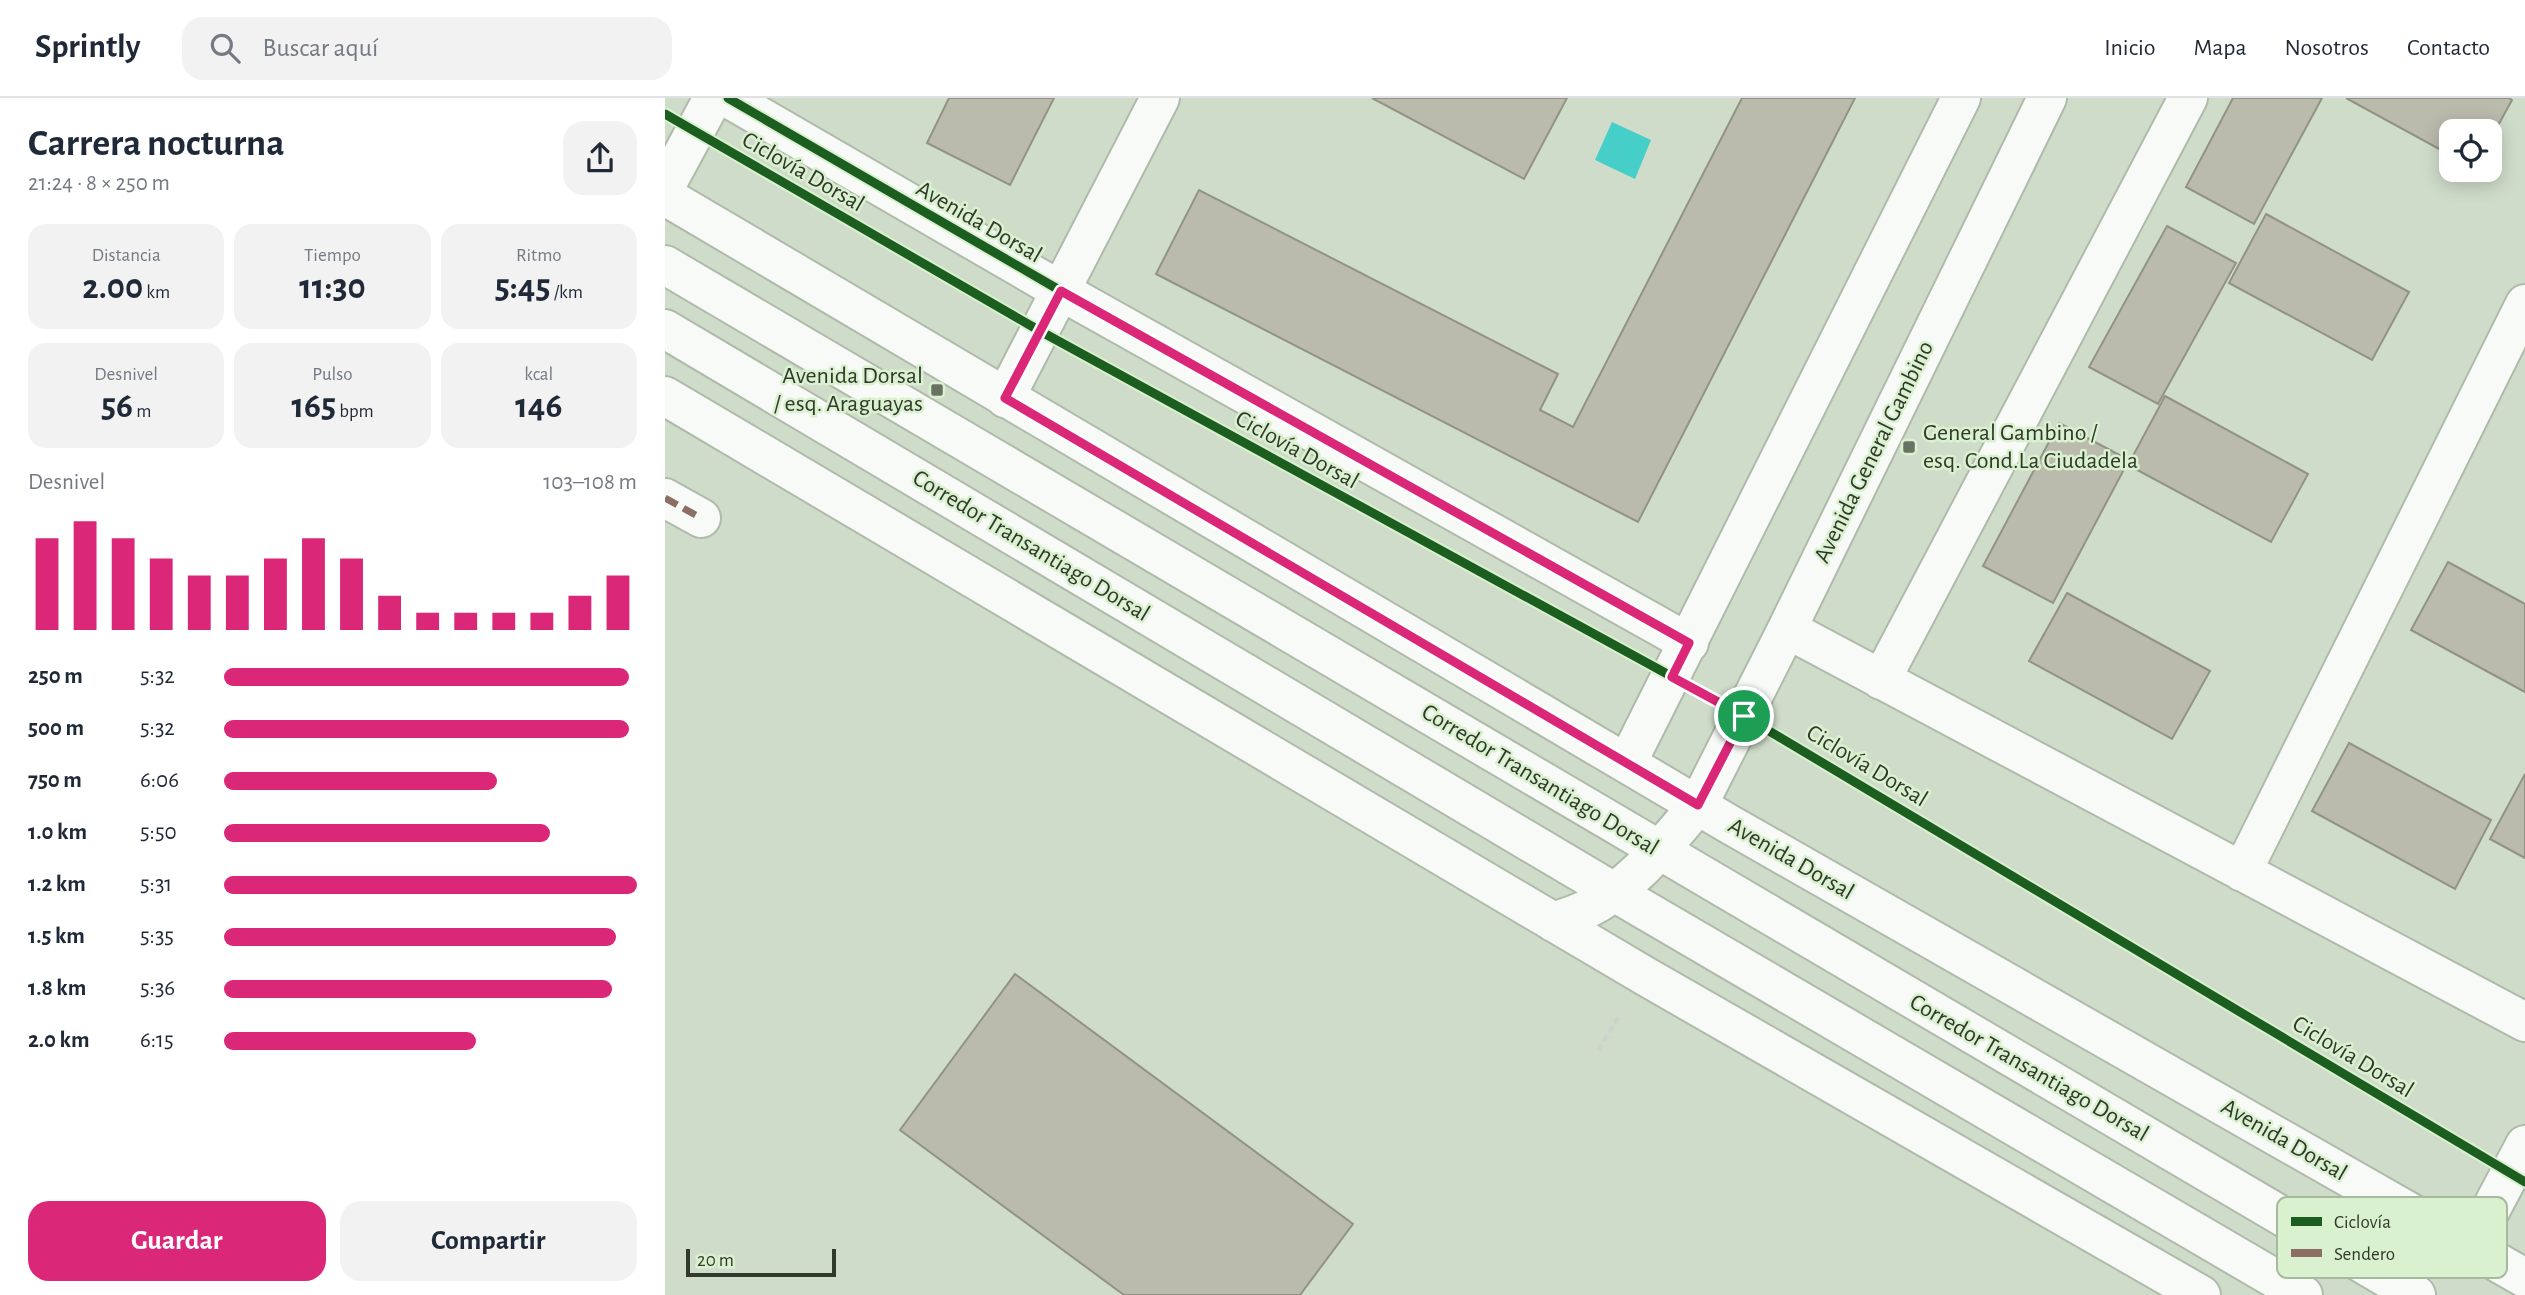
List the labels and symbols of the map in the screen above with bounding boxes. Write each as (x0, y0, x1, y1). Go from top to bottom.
street label: Ciclovía Dorsal (738, 127, 868, 217)
street label: Avenida Dorsal (912, 176, 1046, 268)
street label: Avenida General Gambino (1810, 337, 1938, 567)
place label: Avenida Dorsal / esq. Araguayas (774, 364, 923, 416)
marker: Avenida Dorsal / esq. Araguayas (929, 382, 945, 398)
street label: Ciclovía Dorsal (1231, 406, 1363, 494)
place label: General Gambino / esq. Cond.La Ciudadela (1923, 421, 2138, 473)
marker: General Gambino / esq. Cond.La Ciudadela (1901, 439, 1917, 455)
street label: Corredor Transantiago Dorsal (908, 466, 1154, 626)
pin (1714, 686, 1774, 746)
street label: Corredor Transantiago Dorsal (1417, 700, 1663, 860)
street label: Ciclovía Dorsal (1802, 721, 1932, 811)
street label: Avenida Dorsal (1724, 813, 1858, 905)
street label: Corredor Transantiago Dorsal (1905, 990, 2153, 1146)
street label: Ciclovía Dorsal (2288, 1012, 2418, 1102)
street label: Avenida Dorsal (2217, 1094, 2351, 1186)
legend (2277, 1197, 2507, 1278)
text: Ciclovía (2334, 1213, 2391, 1232)
text: Sendero (2334, 1245, 2395, 1264)
scale bar (686, 1246, 837, 1278)

